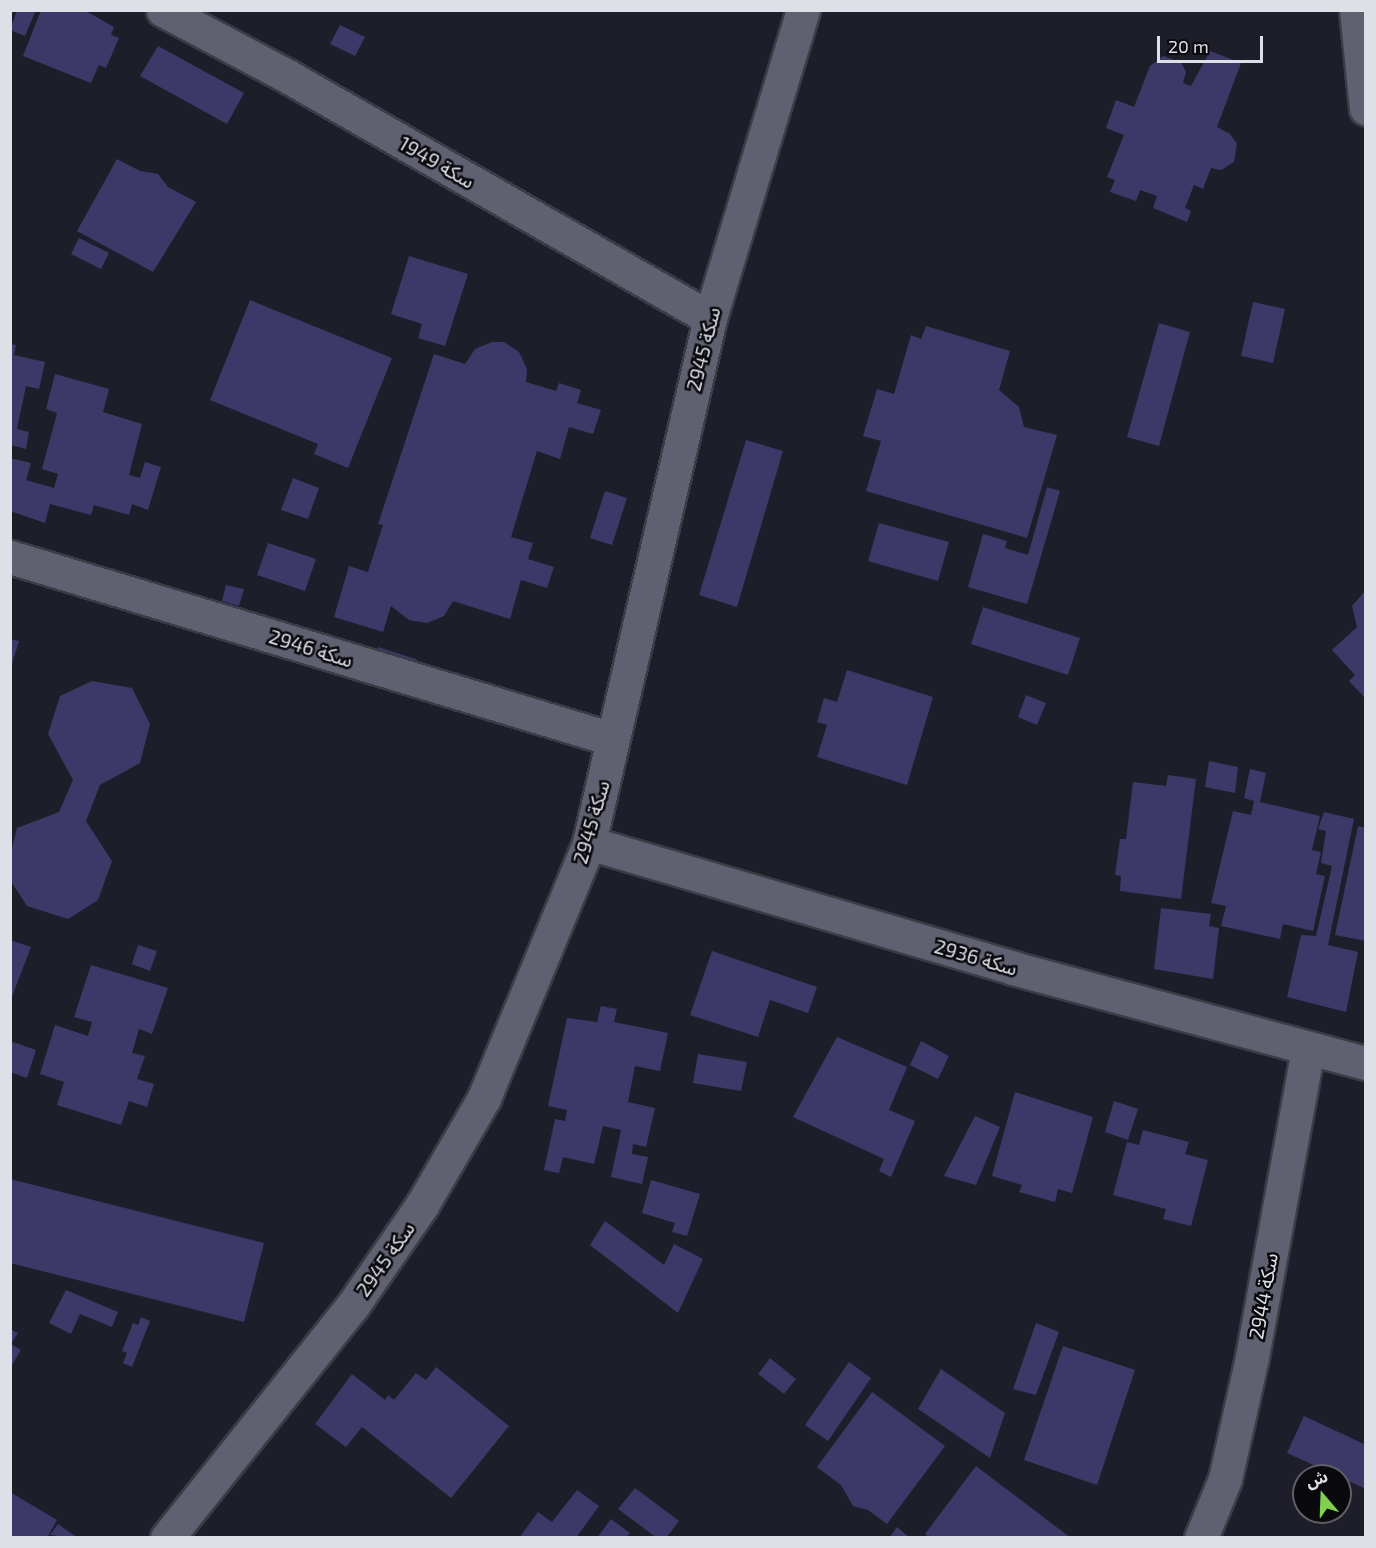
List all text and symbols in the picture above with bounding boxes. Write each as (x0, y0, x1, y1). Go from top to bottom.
scale bar (1160, 24, 1266, 62)
text: 20 m (1168, 35, 1209, 57)
street label: سكة 1949 (395, 131, 479, 193)
street label: سكة 2945 (681, 305, 725, 393)
street label: سكة 2946 (266, 624, 356, 672)
street label: سكة 2945 (568, 777, 614, 867)
street label: سكة 2936 (932, 934, 1020, 980)
street label: سكة 2945 (351, 1217, 419, 1301)
street label: سكة 2944 (1244, 1251, 1282, 1341)
north arrow (1292, 1464, 1352, 1524)
text: ش (1303, 1466, 1330, 1491)

